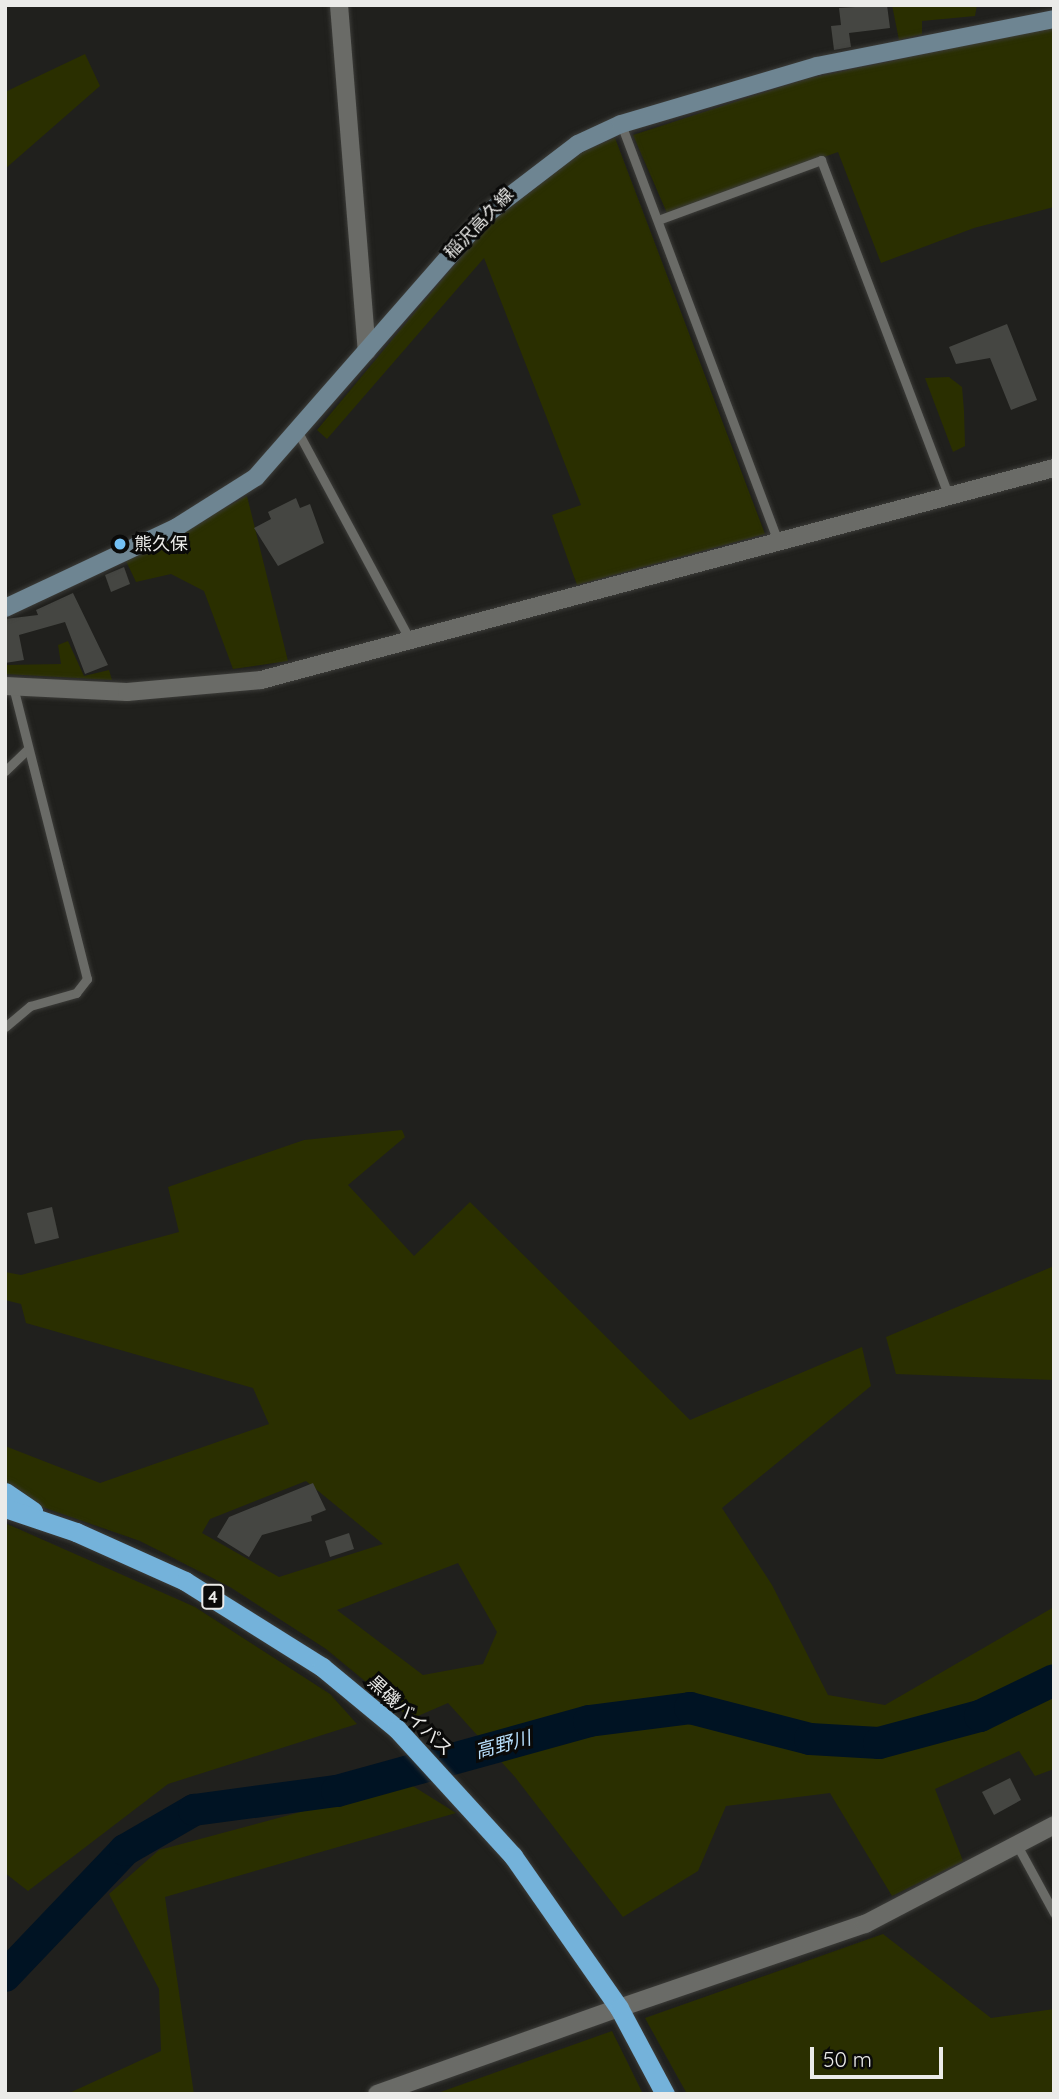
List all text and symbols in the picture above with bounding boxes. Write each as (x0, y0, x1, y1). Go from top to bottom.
street label: 稲沢高久線 (440, 184, 518, 264)
place label: 熊久保 (134, 533, 188, 555)
marker: 熊久保 (112, 536, 128, 552)
road number: 4 (201, 1584, 225, 1610)
street label: 黒磯バイパス (363, 1671, 457, 1761)
water label: 高野川 (473, 1727, 533, 1763)
scale bar (814, 2032, 947, 2076)
text: 50 m (823, 2046, 872, 2072)

